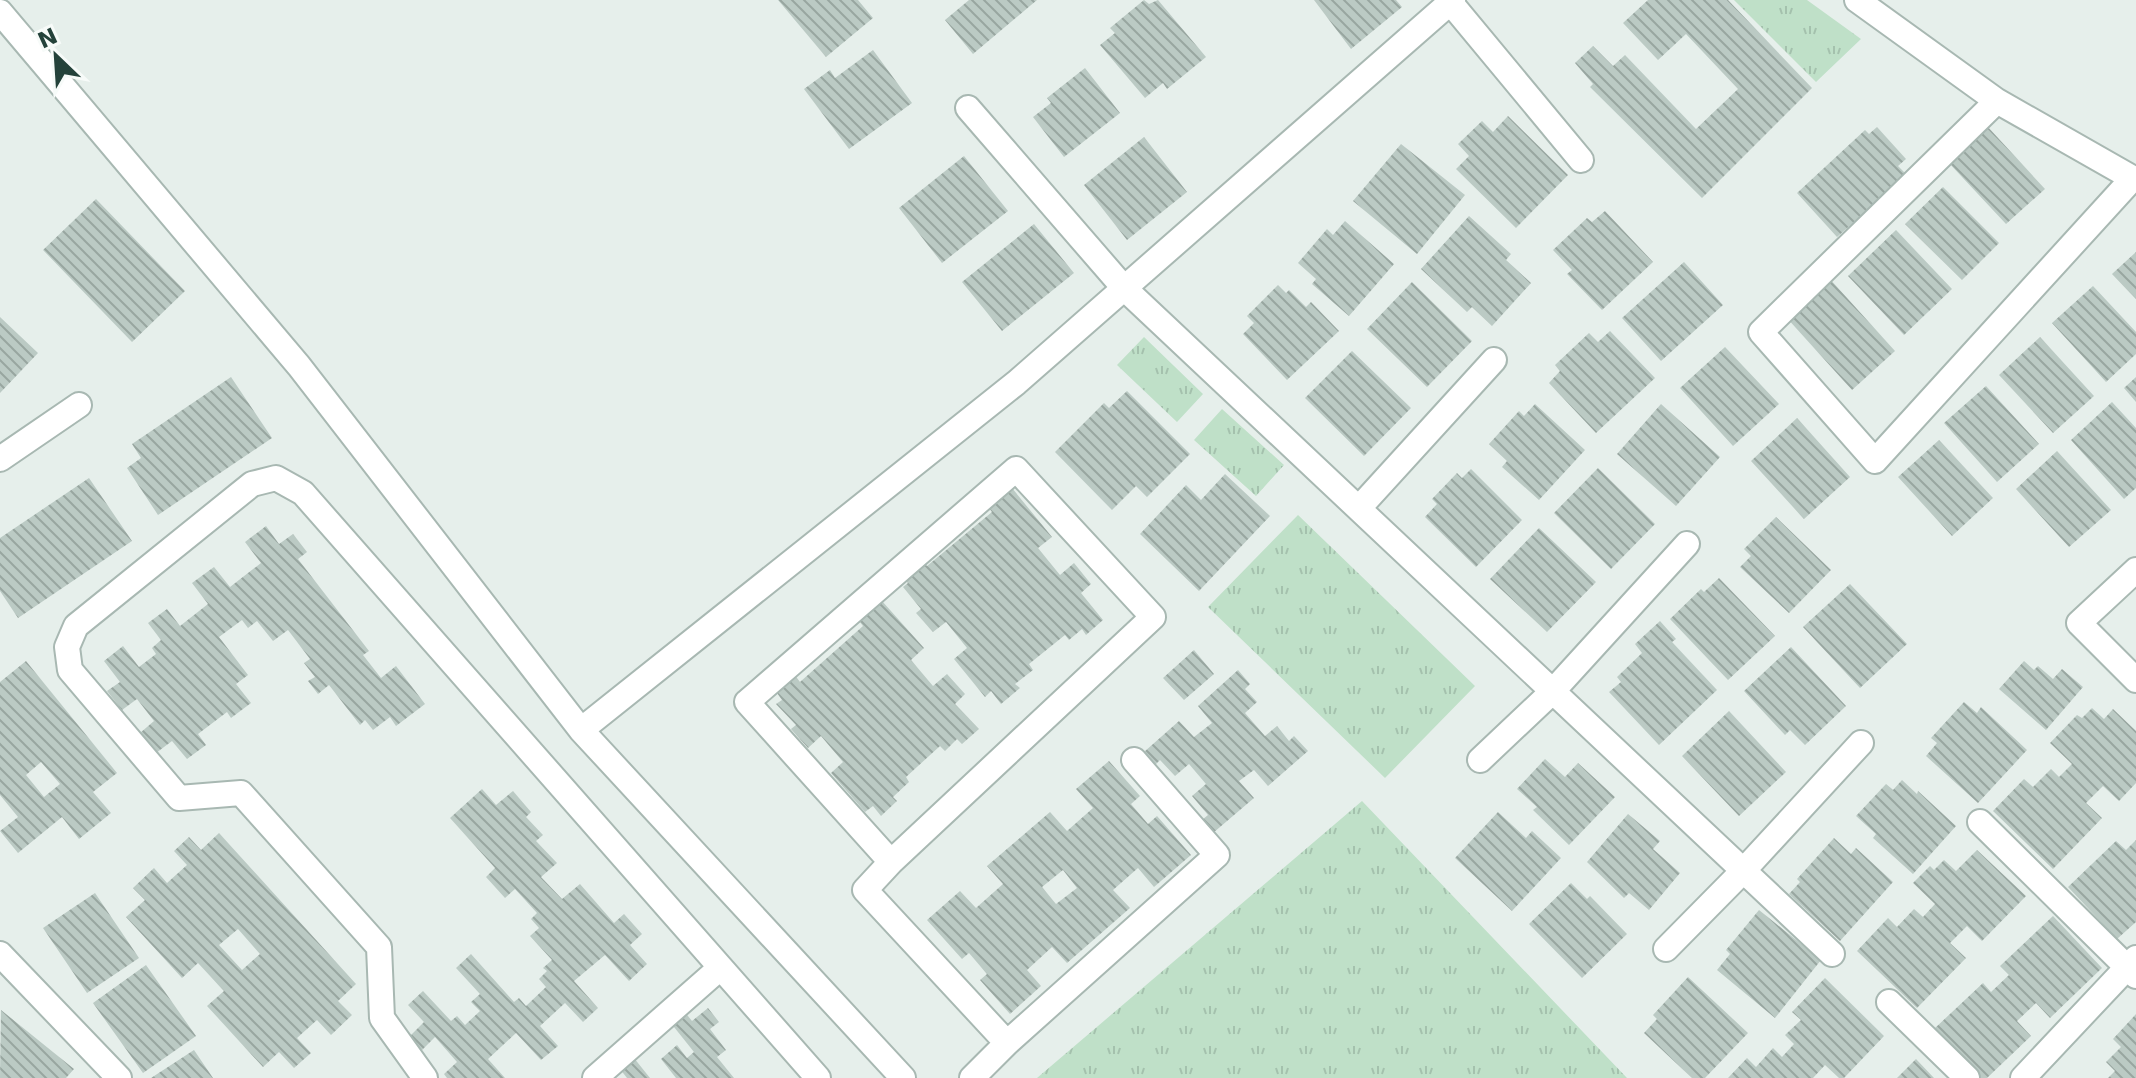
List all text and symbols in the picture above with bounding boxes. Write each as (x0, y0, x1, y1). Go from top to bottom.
north arrow (16, 16, 96, 96)
text: N (34, 23, 61, 54)

